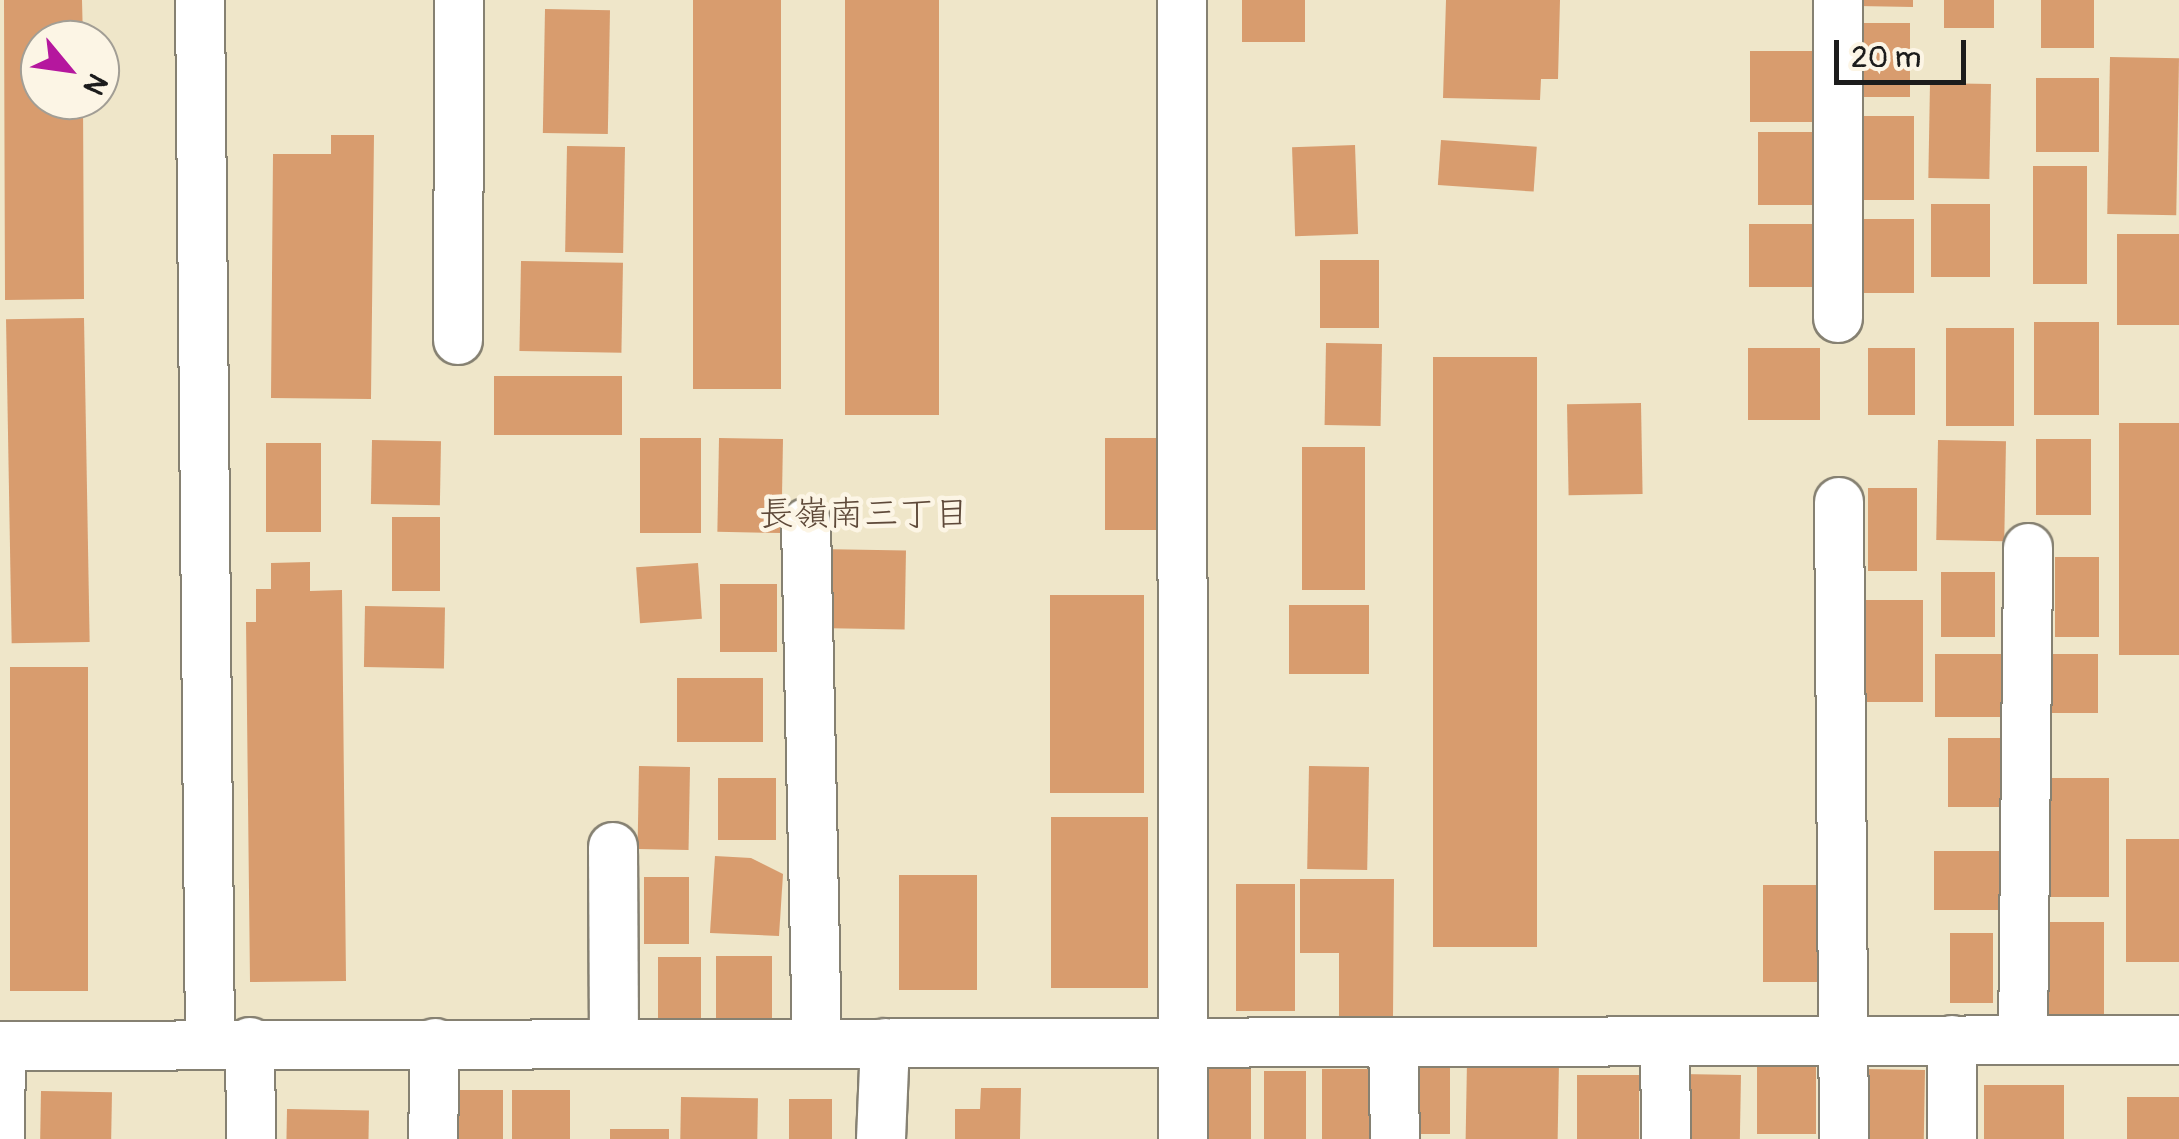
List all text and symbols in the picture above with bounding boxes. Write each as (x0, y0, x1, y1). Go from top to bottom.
north arrow (20, 20, 120, 120)
scale bar (1839, 20, 1972, 82)
text: 20 m (1851, 39, 1921, 76)
text: N (75, 67, 115, 101)
district label: 長嶺南三丁目 (759, 493, 969, 535)

